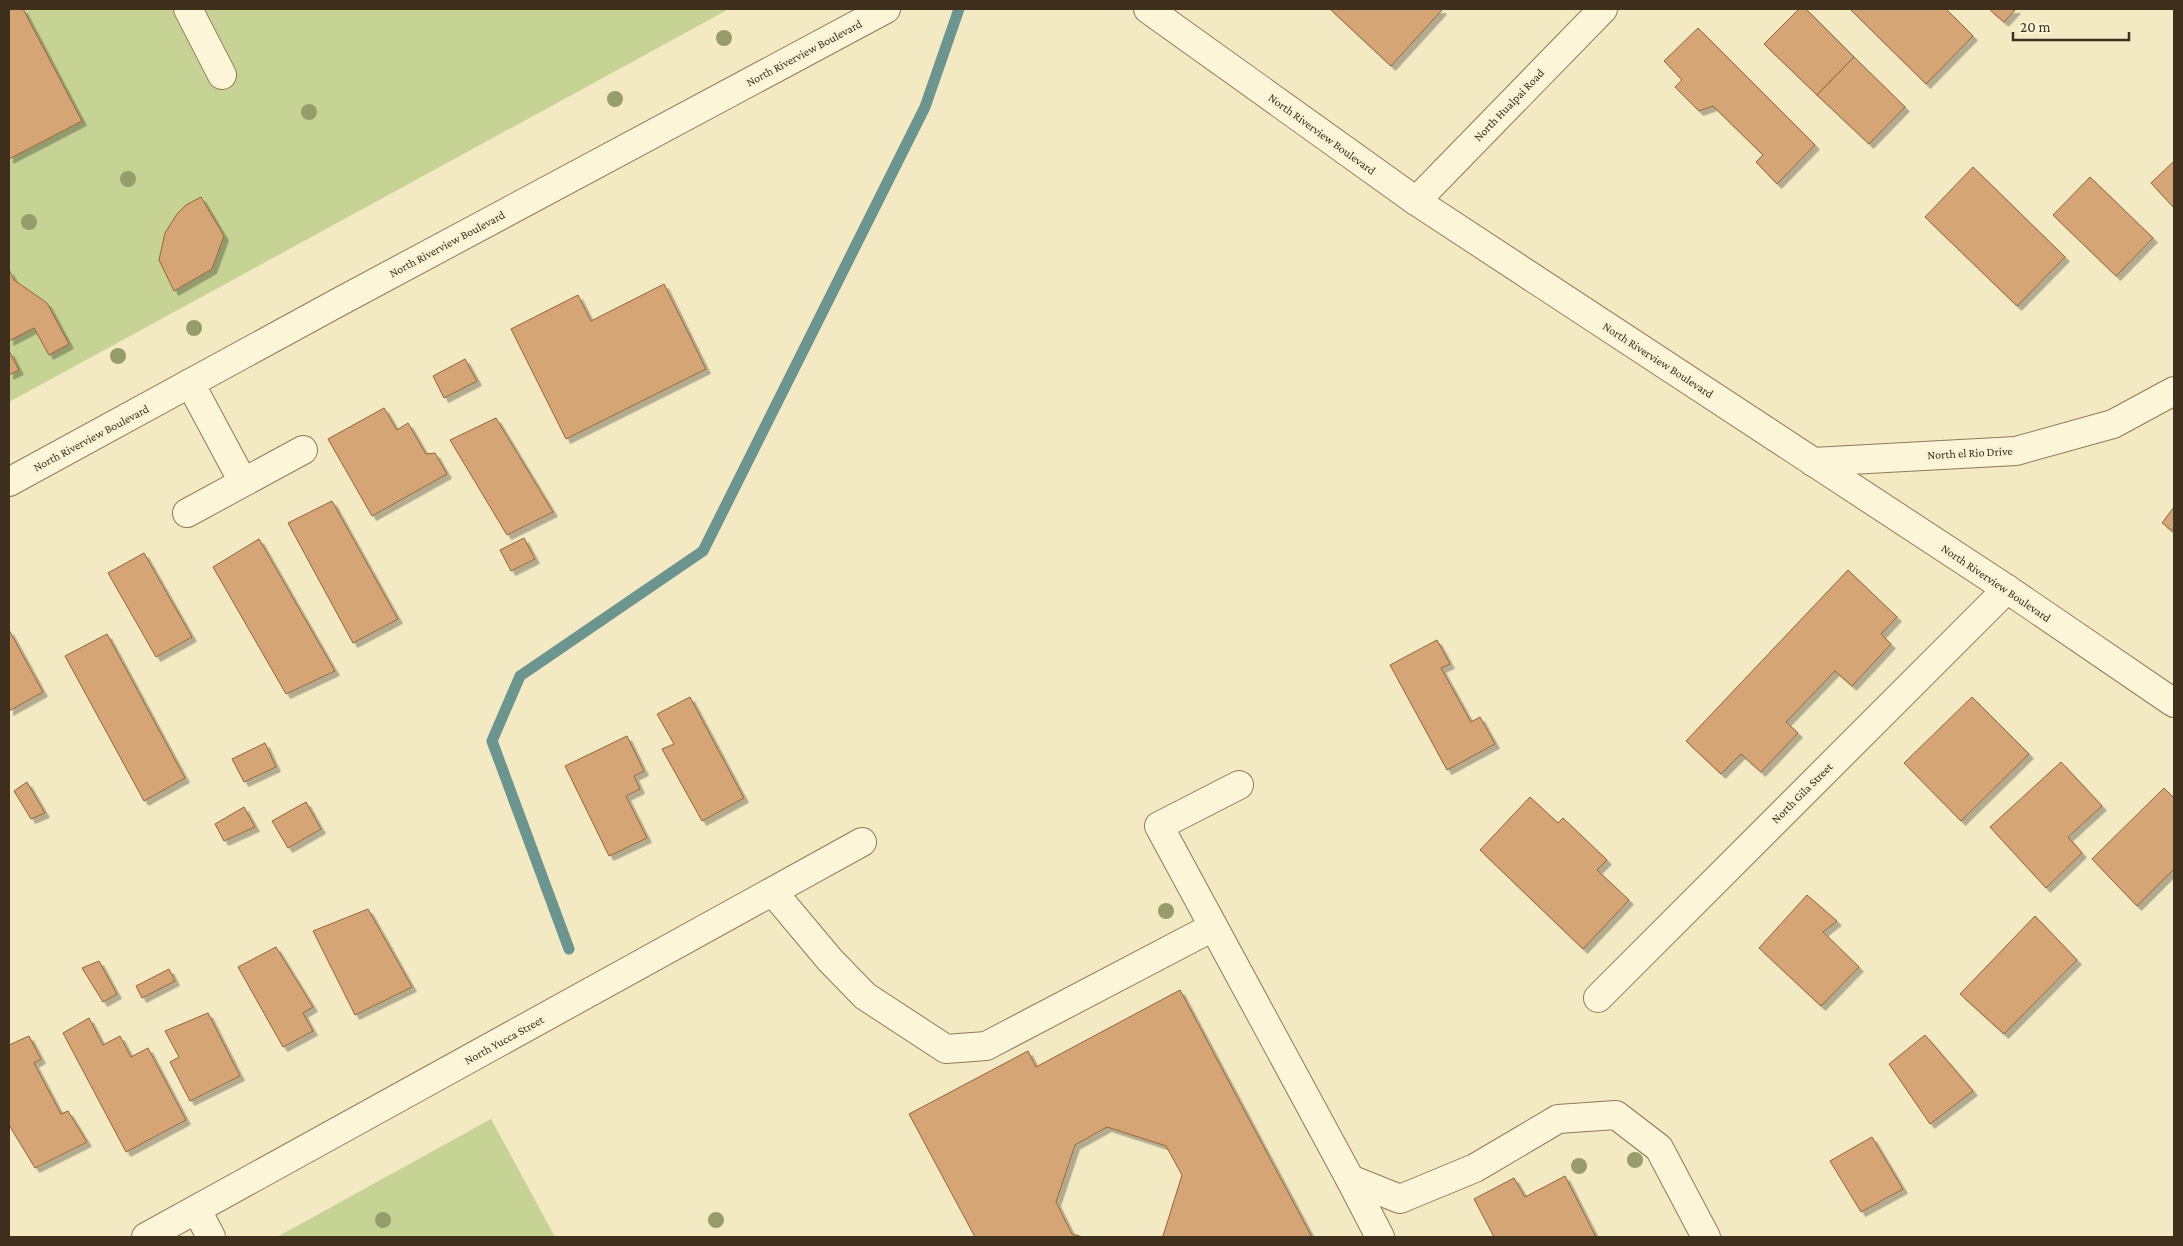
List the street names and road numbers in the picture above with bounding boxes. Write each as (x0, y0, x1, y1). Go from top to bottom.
street label: North Riverview Boulevard (744, 16, 865, 89)
street label: North Hualpai Road (1471, 65, 1548, 144)
street label: North Riverview Boulevard (1266, 90, 1379, 178)
street label: North Riverview Boulevard (387, 207, 508, 280)
street label: North Riverview Boulevard (1600, 319, 1717, 401)
street label: North Riverview Boulevard (31, 401, 152, 474)
street label: North el Rio Drive (1927, 444, 2013, 462)
street label: North Riverview Boulevard (1939, 541, 2054, 625)
street label: North Gila Street (1769, 759, 1836, 826)
street label: North Yucca Street (462, 1012, 547, 1068)

